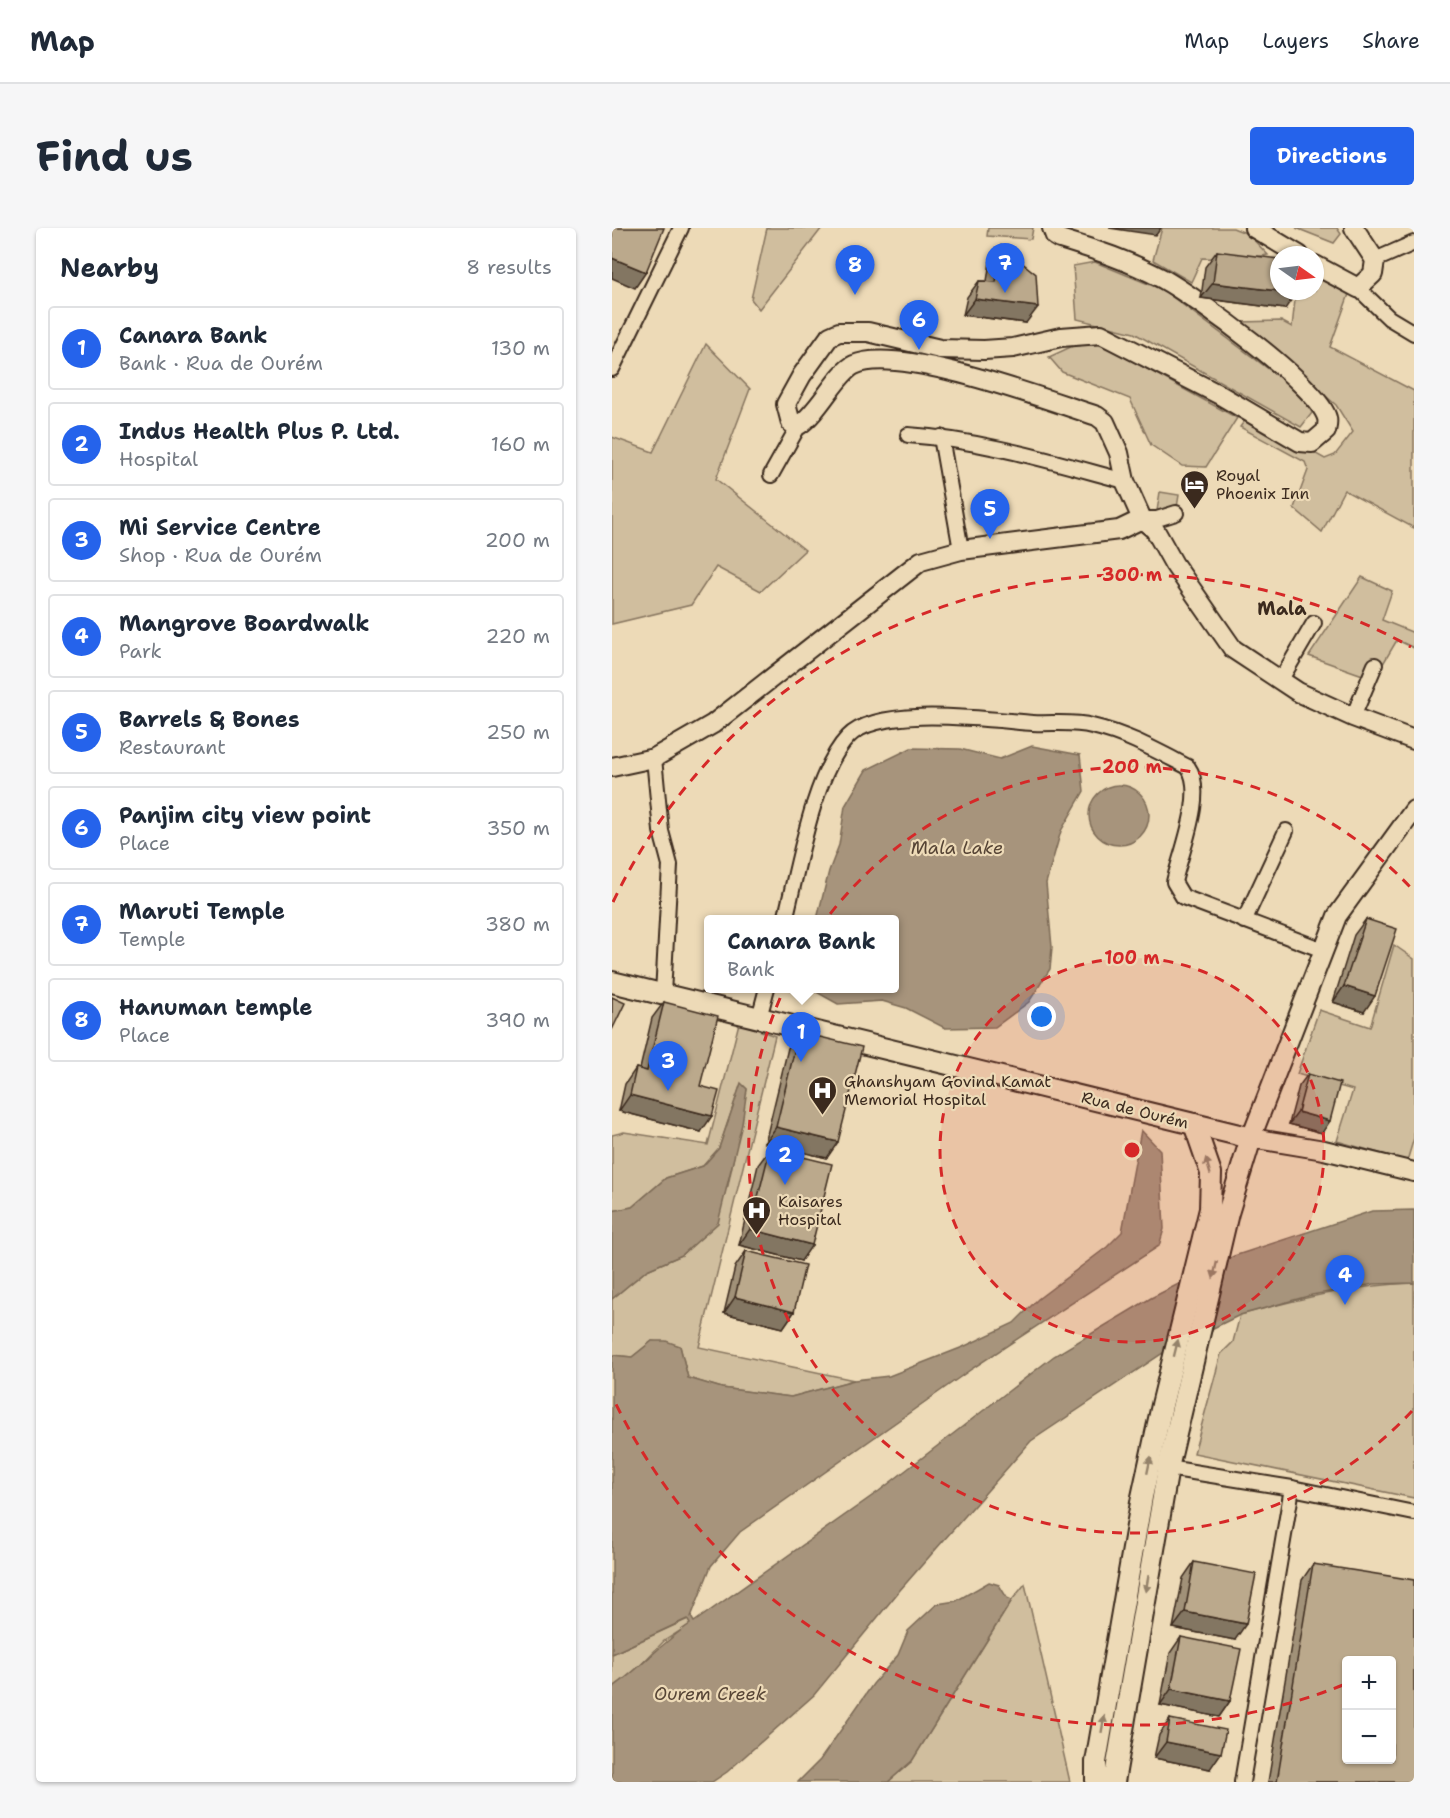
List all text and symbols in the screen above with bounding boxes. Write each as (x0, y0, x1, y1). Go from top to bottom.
text: Map (30, 22, 95, 60)
text: Map (1184, 27, 1229, 55)
text: Layers (1262, 27, 1329, 55)
text: Share (1362, 27, 1420, 55)
button: Directions (1250, 127, 1414, 185)
text: Find us (36, 128, 193, 184)
pin: 7 (986, 244, 1024, 293)
pin: 8 (836, 245, 874, 295)
north arrow (1270, 246, 1324, 300)
text: Nearby (60, 250, 159, 285)
text: 8 results (466, 254, 552, 280)
pin: 6 (900, 300, 938, 350)
text: Canara Bank (119, 321, 268, 350)
text: 1 (77, 335, 86, 361)
text: 130 m (491, 335, 550, 361)
text: Bank · Rua de Ourém (119, 350, 323, 376)
text: Indus Health Plus P. Ltd. (119, 417, 400, 446)
text: 2 (75, 431, 89, 457)
text: 160 m (491, 431, 550, 457)
text: Hospital (119, 446, 198, 472)
place label: Royal Phoenix Inn (1216, 465, 1309, 504)
hotel icon: Royal Phoenix Inn (1179, 468, 1211, 510)
pin: 5 (970, 490, 1010, 539)
text: Mi Service Centre (119, 513, 321, 542)
text: 3 (75, 527, 89, 553)
text: 200 m (485, 527, 550, 553)
text: Shop · Rua de Ourém (119, 542, 322, 568)
text: 300 m (1102, 563, 1163, 587)
district label: Mala (1257, 597, 1307, 621)
text: Mangrove Boardwalk (119, 609, 370, 638)
text: 4 (75, 623, 89, 649)
text: 220 m (486, 623, 550, 649)
text: Park (119, 638, 162, 664)
text: Barrels & Bones (119, 705, 300, 734)
text: 5 (75, 719, 88, 745)
text: 250 m (486, 719, 550, 745)
text: Restaurant (119, 734, 226, 760)
text: 200 m (1102, 755, 1163, 779)
text: Panjim city view point (119, 801, 371, 830)
text: 6 (75, 815, 89, 841)
text: 350 m (486, 815, 550, 841)
text: Place (119, 830, 170, 856)
water label: Mala Lake (911, 836, 1003, 860)
text: Maruti Temple (119, 897, 285, 926)
text: 7 (75, 911, 89, 937)
text: 380 m (485, 911, 550, 937)
popup (704, 915, 899, 993)
text: Temple (119, 926, 186, 952)
text: Canara Bank (727, 927, 876, 956)
text: 100 m (1104, 946, 1160, 970)
text: Bank (727, 956, 775, 982)
text: Hanuman temple (119, 993, 313, 1022)
your location (1027, 1002, 1056, 1031)
text: 8 (75, 1007, 89, 1033)
text: 390 m (485, 1007, 550, 1033)
pin: 1 (782, 1012, 820, 1062)
text: Place (119, 1022, 170, 1048)
pin: 3 (648, 1042, 688, 1091)
place label: Ghanshyam Govind Kamat Memorial Hospital (844, 1071, 1051, 1110)
hospital icon: Ghanshyam Govind Kamat Memorial Hospital (807, 1074, 839, 1116)
street label: Rua de Ourém (1079, 1087, 1191, 1134)
pin: 2 (766, 1136, 804, 1185)
centre of rings (1122, 1140, 1142, 1160)
one-way arrow (1203, 1157, 1212, 1175)
place label: Kaisares Hospital (778, 1191, 843, 1230)
hospital icon: Kaisares Hospital (741, 1194, 773, 1236)
pin: 4 (1326, 1256, 1364, 1305)
one-way arrow (1209, 1260, 1219, 1279)
one-way arrow (1171, 1339, 1181, 1357)
one-way arrow (1145, 1455, 1154, 1474)
one-way arrow (1143, 1575, 1152, 1594)
map controls (1342, 1656, 1396, 1764)
button: + (1342, 1656, 1396, 1710)
water label: Ourem Creek (654, 1682, 767, 1706)
button: − (1342, 1710, 1396, 1764)
one-way arrow (1099, 1714, 1108, 1733)

